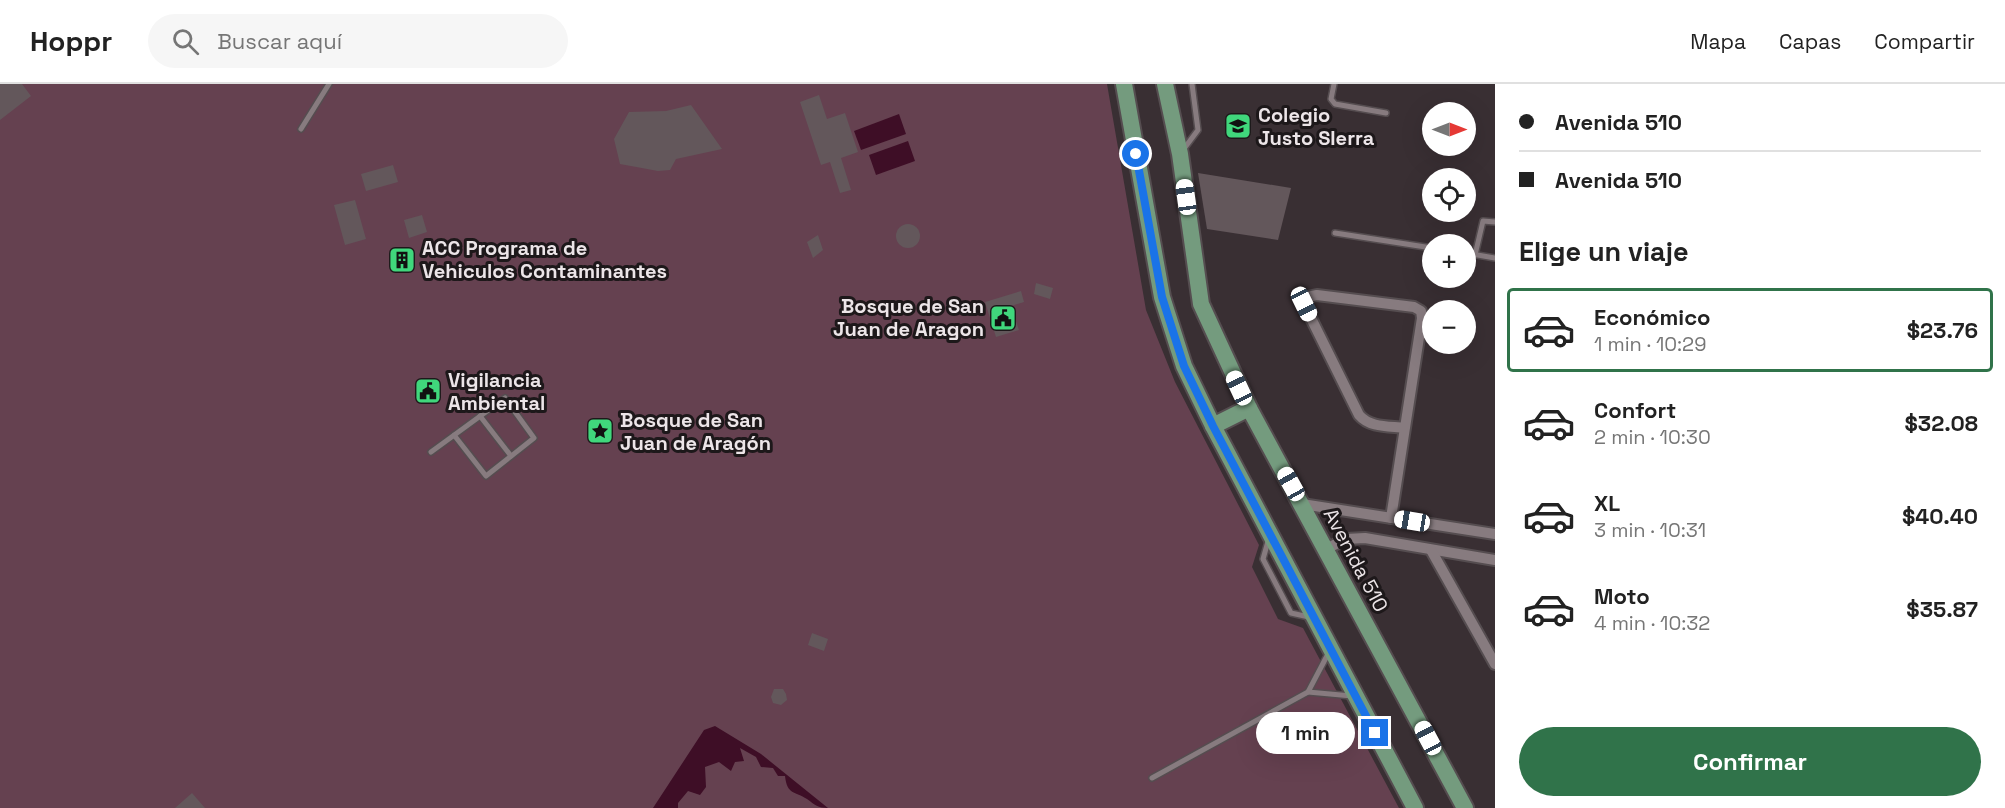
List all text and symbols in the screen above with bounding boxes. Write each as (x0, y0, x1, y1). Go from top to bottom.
search box (148, 14, 568, 68)
text: Hoppr (30, 23, 112, 59)
icon: search (169, 25, 202, 58)
text: Buscar aquí (217, 27, 342, 55)
text: Mapa (1690, 28, 1746, 55)
text: Capas (1779, 28, 1841, 55)
text: Compartir (1874, 28, 1975, 55)
place label: Colegio Justo SIerra (1258, 102, 1375, 151)
north arrow (1422, 102, 1476, 156)
map controls (1422, 102, 1476, 354)
text: Avenida 510 (1555, 108, 1682, 136)
school or university icon: Colegio Justo SIerra (1223, 111, 1253, 141)
route start (1122, 140, 1149, 167)
text: Avenida 510 (1555, 166, 1682, 194)
button: locate (1422, 168, 1476, 222)
car (1175, 178, 1197, 216)
button: + (1422, 234, 1476, 288)
text: Elige un viaje (1519, 234, 1689, 269)
place label: ACC Programa de Vehiculos Contaminantes (422, 235, 667, 284)
building icon: ACC Programa de Vehiculos Contaminantes (387, 245, 417, 275)
car (1288, 284, 1320, 324)
place label: Bosque de San Juan de Aragon (833, 293, 984, 342)
button: − (1422, 300, 1476, 354)
public building icon: Bosque de San Juan de Aragon (988, 303, 1018, 333)
icon: car (1522, 303, 1576, 357)
text: Económico (1594, 303, 1711, 331)
text: $23.76 (1907, 316, 1978, 344)
text: 1 min · 10:29 (1594, 331, 1706, 357)
place label: Vigilancia Ambiental (448, 367, 545, 416)
car (1223, 368, 1255, 408)
public building icon: Vigilancia Ambiental (413, 376, 443, 406)
icon: car (1522, 396, 1576, 450)
text: Confort (1594, 396, 1676, 424)
place label: Bosque de San Juan de Aragón (620, 407, 771, 456)
text: $32.08 (1904, 409, 1978, 437)
place icon: Bosque de San Juan de Aragón (585, 416, 615, 446)
text: 2 min · 10:30 (1594, 424, 1711, 450)
car (1274, 464, 1308, 504)
icon: car (1522, 489, 1576, 543)
text: XL (1594, 489, 1620, 517)
text: $40.40 (1902, 502, 1978, 530)
street label: Avenida 510 (1318, 504, 1394, 616)
car (1393, 509, 1431, 533)
text: 3 min · 10:31 (1594, 517, 1706, 543)
icon: car (1522, 582, 1576, 636)
text: Moto (1594, 582, 1650, 610)
text: $35.87 (1906, 595, 1978, 623)
text: 4 min · 10:32 (1594, 610, 1710, 636)
callout: 1 min (1255, 712, 1354, 754)
car (1412, 718, 1444, 758)
route end (1361, 719, 1388, 746)
text: 1 min (1281, 720, 1330, 746)
button: Confirmar (1519, 727, 1981, 796)

